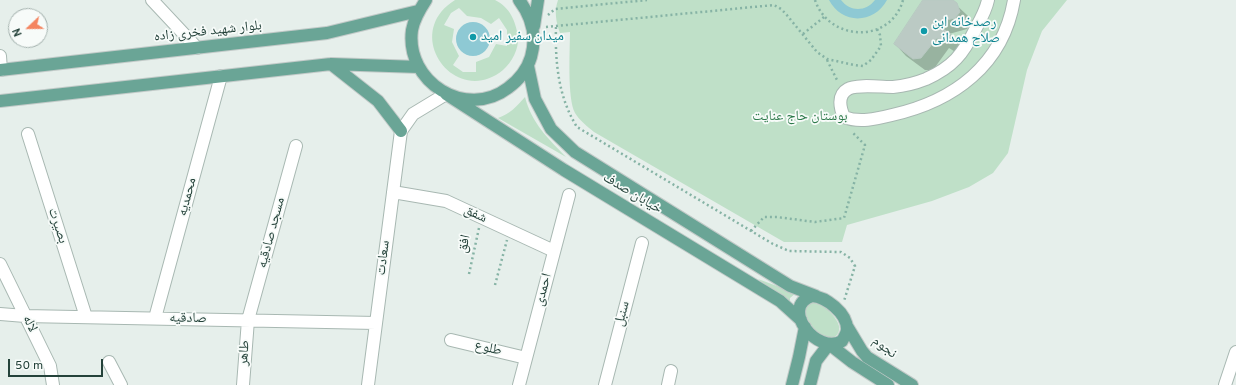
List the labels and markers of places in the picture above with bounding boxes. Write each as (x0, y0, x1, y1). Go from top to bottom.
place label: رصدخانه ابن صلاح همدانی (932, 15, 1000, 48)
marker: رصدخانه ابن صلاح همدانی (919, 26, 929, 36)
place label: میدان سفیر امید (481, 29, 564, 45)
marker: میدان سفیر امید (468, 32, 478, 42)

